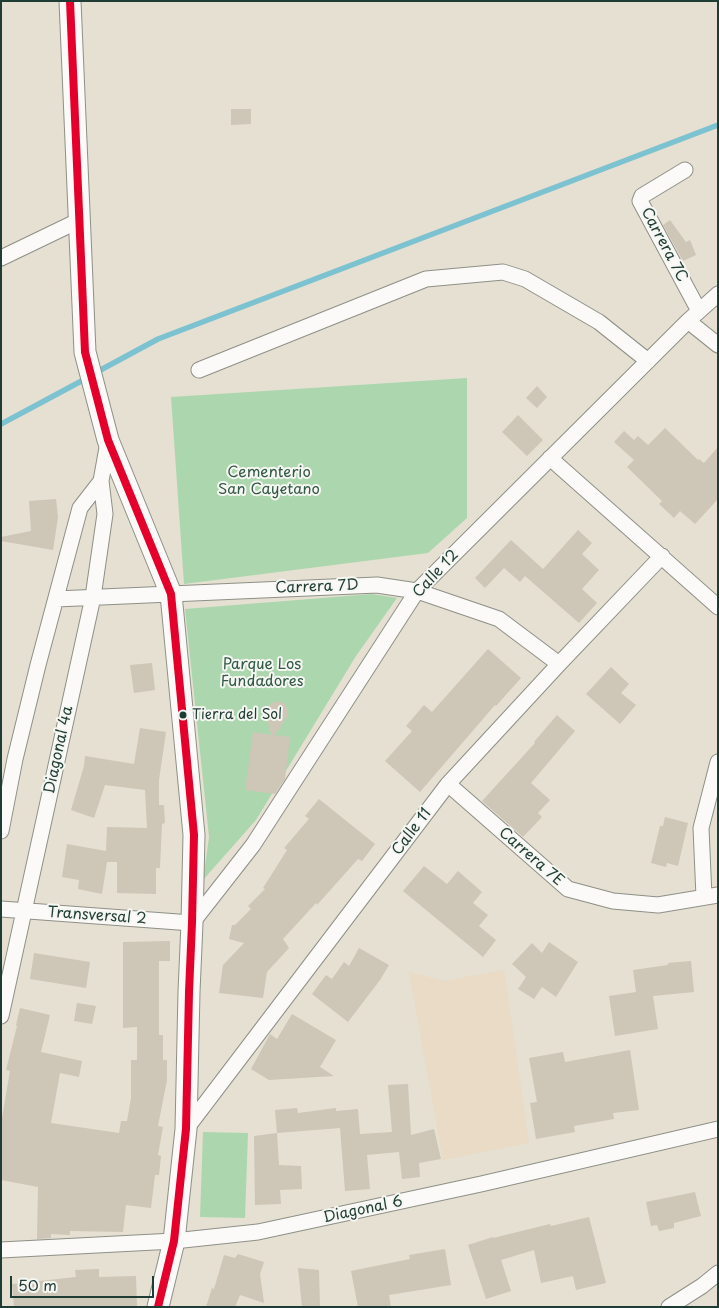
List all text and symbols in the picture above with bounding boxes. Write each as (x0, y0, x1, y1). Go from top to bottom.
street label: Carrera 7C (637, 205, 691, 285)
park label: Cementerio San Cayetano (218, 464, 320, 499)
street label: Calle 12 (409, 546, 463, 602)
street label: Carrera 7D (275, 577, 359, 597)
park label: Parque Los Fundadores (220, 656, 304, 691)
street label: Diagonal 4a (41, 704, 77, 796)
place label: Tierra del Sol (192, 707, 282, 723)
marker: Tierra del Sol (178, 710, 188, 720)
street label: Calle 11 (389, 805, 435, 859)
street label: Carrera 7E (495, 824, 567, 890)
street label: Transversal 2 (47, 904, 147, 928)
street label: Diagonal 6 (322, 1193, 404, 1227)
scale bar (12, 1266, 156, 1298)
text: 50 m (18, 1273, 57, 1296)

